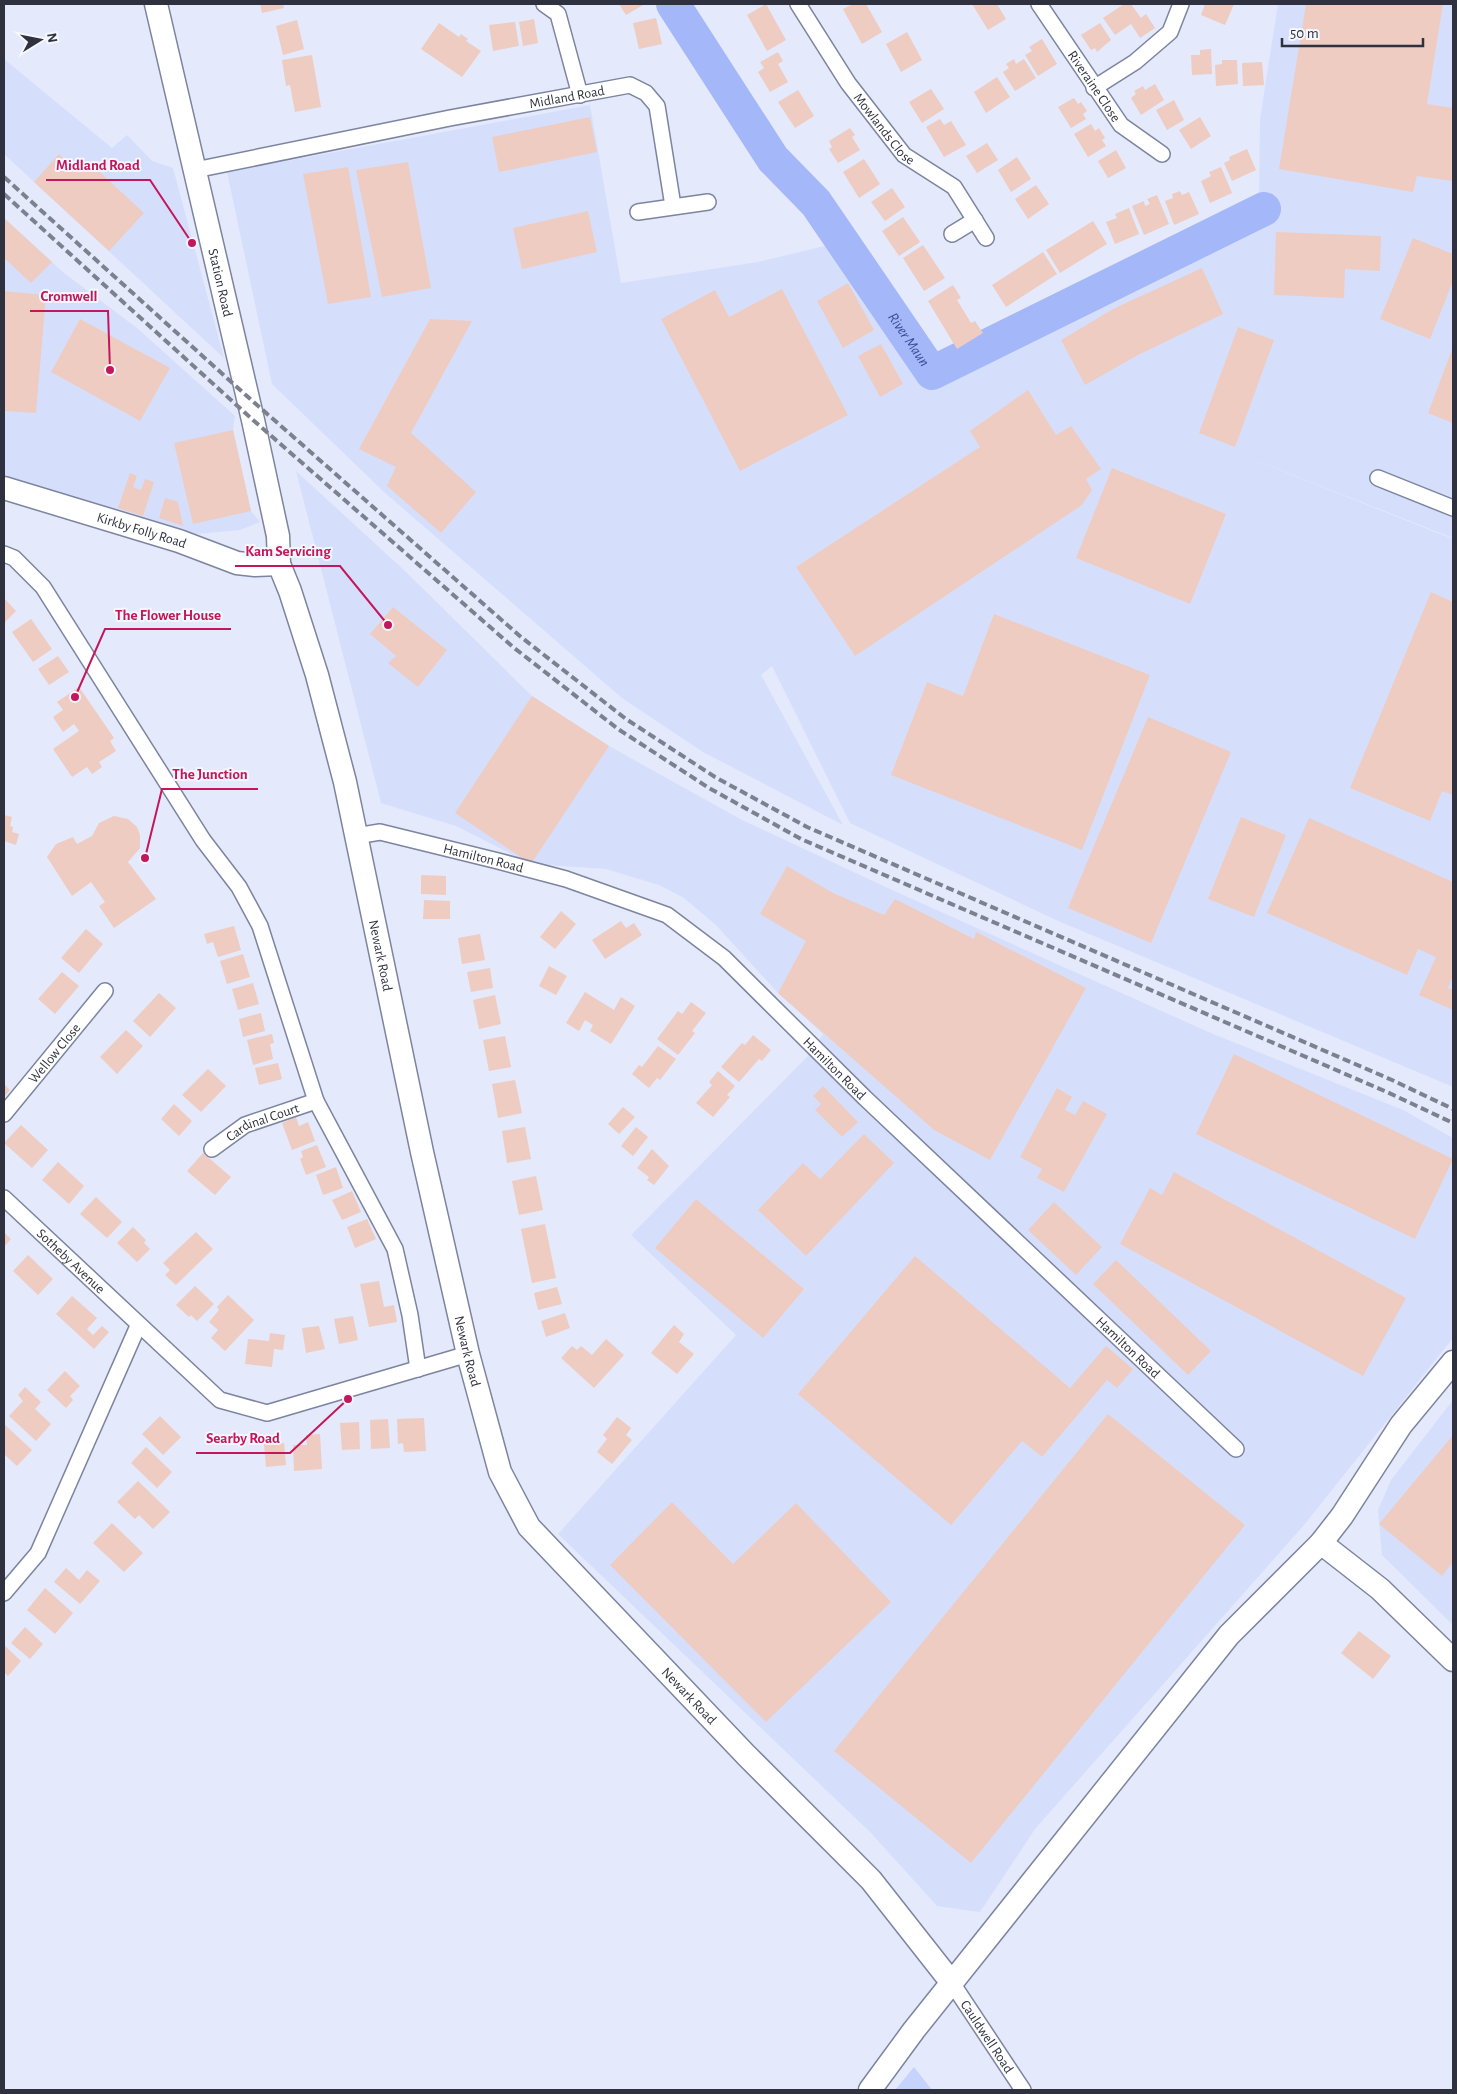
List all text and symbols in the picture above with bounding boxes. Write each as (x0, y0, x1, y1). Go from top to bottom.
north arrow (15, 15, 65, 65)
scale bar (1282, 15, 1423, 47)
text: 50 m (1290, 26, 1319, 41)
text: N (44, 32, 60, 44)
street label: Riveraine Close (1065, 48, 1123, 125)
street label: Midland Road (528, 84, 606, 111)
street label: Mowlands Close (851, 91, 917, 168)
callout: Midland Road (46, 150, 150, 180)
text: Midland Road (56, 158, 140, 173)
street label: Station Road (205, 247, 235, 318)
callout: Cromwell (30, 281, 108, 311)
text: Cromwell (40, 289, 98, 304)
water label: River Maun (885, 310, 932, 369)
street label: Kirkby Folly Road (95, 511, 188, 551)
callout: Kam Servicing (235, 536, 340, 566)
text: Kam Servicing (245, 544, 331, 559)
callout: The Flower House (105, 599, 231, 629)
text: The Flower House (115, 608, 221, 623)
callout: The Junction (162, 759, 258, 789)
text: The Junction (172, 767, 248, 782)
street label: Hamilton Road (442, 842, 525, 875)
street label: Newark Road (366, 919, 394, 993)
street label: Wellow Close (26, 1021, 83, 1086)
street label: Hamilton Road (800, 1035, 868, 1103)
street label: Cardinal Court (224, 1101, 301, 1144)
street label: Sotheby Avenue (34, 1227, 107, 1297)
street label: Newark Road (452, 1314, 483, 1388)
street label: Hamilton Road (1093, 1315, 1162, 1381)
callout: Searby Road (196, 1423, 290, 1453)
text: Searby Road (206, 1431, 280, 1446)
street label: Newark Road (659, 1665, 719, 1727)
street label: Cauldwell Road (957, 1998, 1016, 2076)

